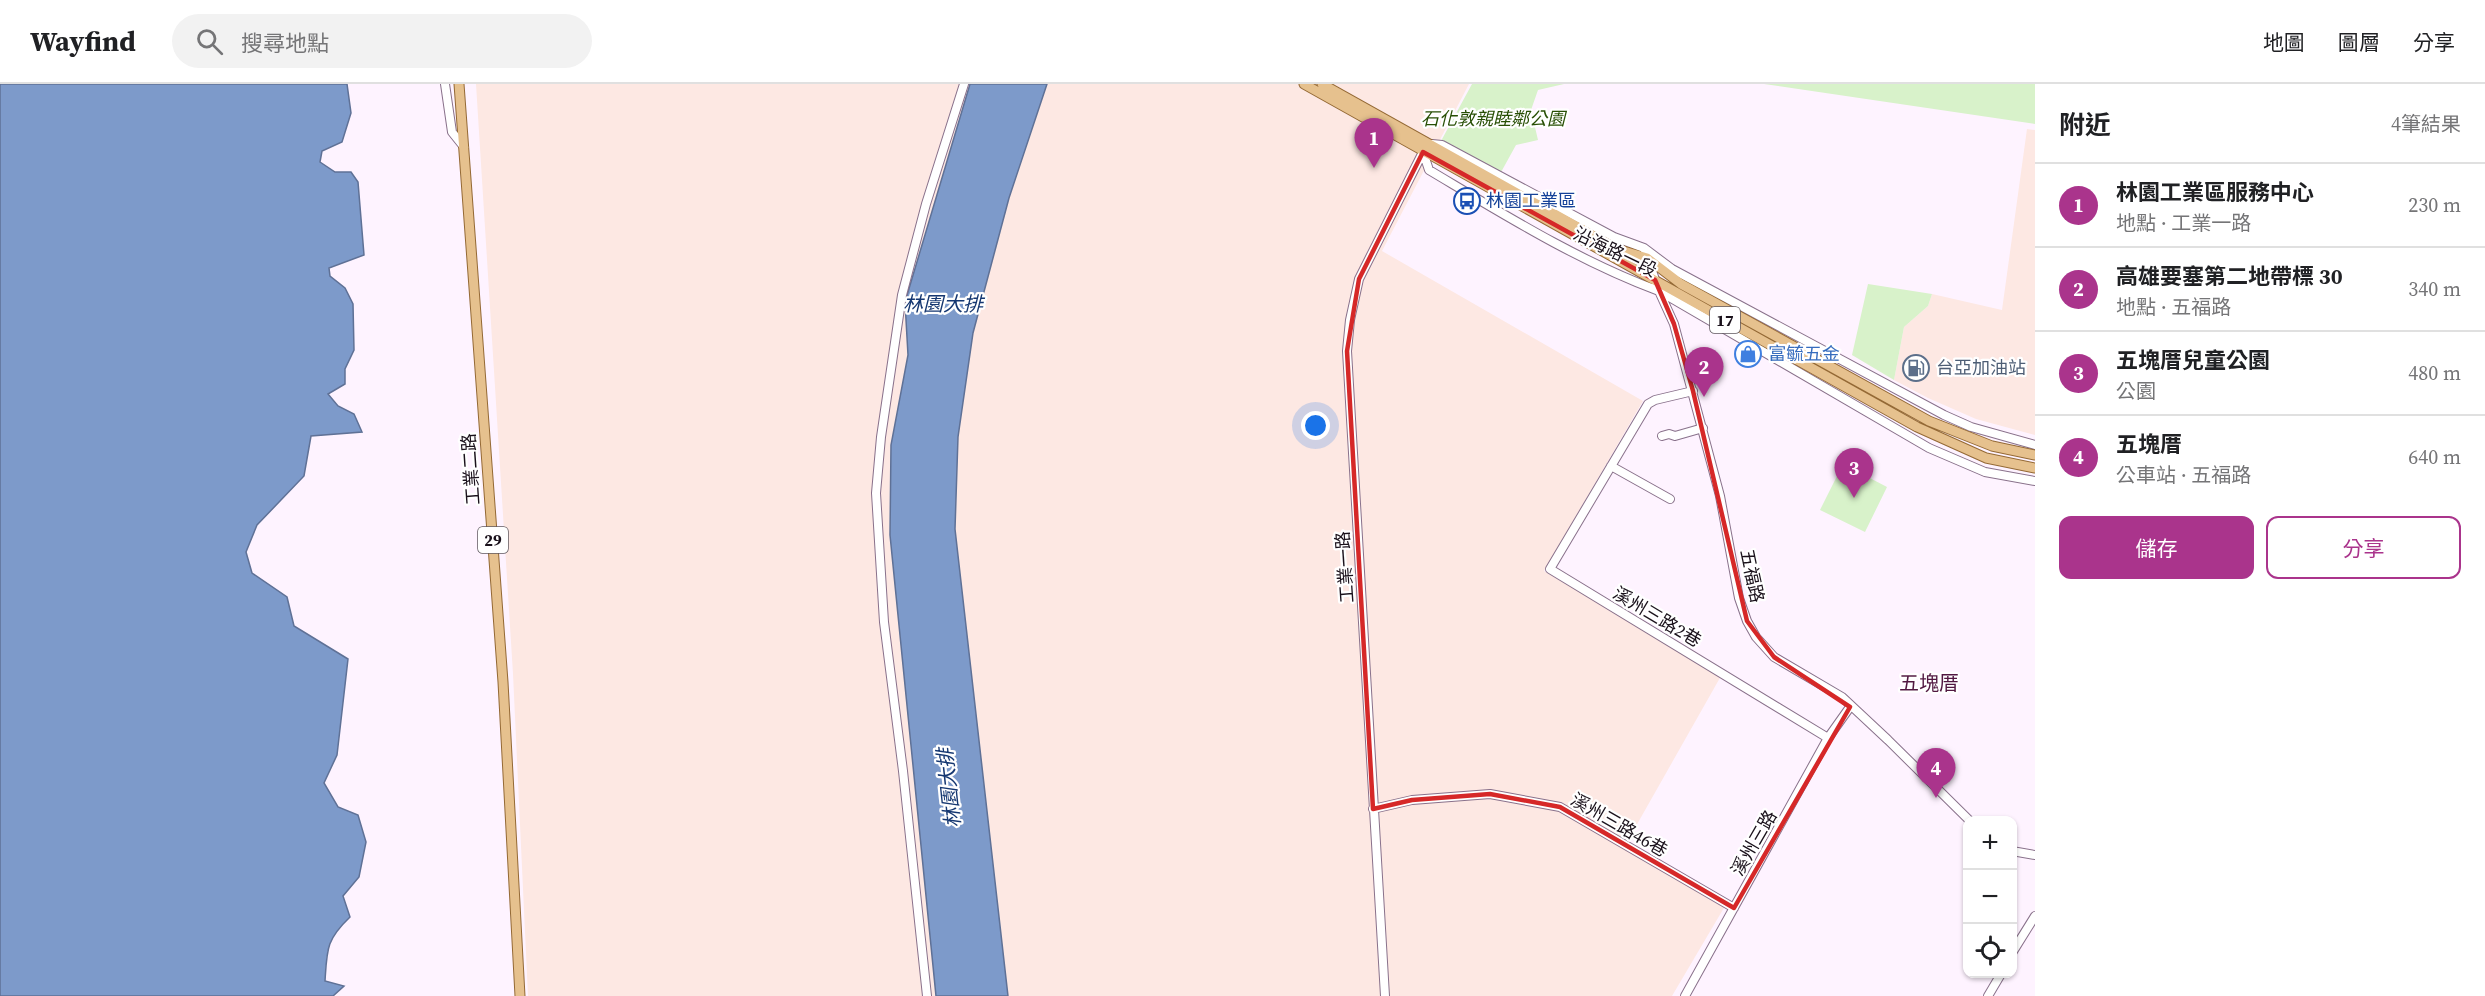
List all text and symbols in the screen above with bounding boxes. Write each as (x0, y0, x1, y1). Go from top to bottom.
search box (172, 14, 592, 68)
text: Wayfind (30, 22, 136, 60)
icon: search (193, 25, 226, 58)
text: 搜尋地點 (241, 28, 329, 58)
text: 地圖 (2263, 28, 2305, 57)
text: 圖層 (2338, 28, 2380, 57)
text: 分享 (2413, 28, 2455, 57)
park label: 石化敦親睦鄰公園 (1421, 106, 1568, 131)
text: 附近 (2059, 107, 2111, 143)
text: 4筆結果 (2391, 110, 2461, 138)
pin: 1 (1354, 118, 1394, 168)
text: 林園工業區服務中心 (2116, 177, 2314, 207)
bus stop icon: 林園工業區 (1452, 186, 1482, 216)
place label: 林園工業區 (1486, 188, 1576, 213)
text: 1 (2073, 191, 2084, 219)
text: 230 m (2408, 191, 2461, 219)
text: 地點 · 工業一路 (2116, 209, 2251, 237)
street label: 沿海路一段 (1569, 221, 1661, 283)
text: 高雄要塞第二地帶標 30 (2116, 261, 2343, 291)
text: 2 (2073, 275, 2084, 303)
text: 340 m (2408, 275, 2461, 303)
water label: 林園大排 (903, 290, 986, 318)
text: 地點 · 五福路 (2116, 293, 2231, 321)
road number: 17 (1710, 307, 1740, 333)
shop icon: 富毓五金 (1733, 339, 1763, 369)
place label: 富毓五金 (1768, 341, 1840, 366)
text: 五塊厝兒童公園 (2116, 345, 2270, 375)
pin: 2 (1684, 348, 1724, 397)
fuel station icon: 台亞加油站 (1901, 353, 1931, 383)
place label: 台亞加油站 (1936, 355, 2026, 380)
text: 3 (2073, 359, 2084, 387)
text: 480 m (2408, 359, 2461, 387)
text: 公園 (2116, 377, 2156, 405)
your location (1301, 411, 1330, 440)
text: 五塊厝 (2116, 429, 2182, 459)
street label: 工業二路 (456, 432, 485, 506)
text: 4 (2073, 443, 2084, 471)
text: 640 m (2408, 443, 2461, 471)
pin: 3 (1834, 448, 1874, 498)
text: 公車站 · 五福路 (2116, 461, 2251, 489)
button: 儲存 (2059, 516, 2254, 579)
button: 分享 (2266, 516, 2461, 579)
road number: 29 (478, 527, 508, 553)
street label: 工業一路 (1330, 530, 1359, 604)
street label: 五福路 (1735, 547, 1770, 605)
street label: 溪州三路2巷 (1608, 580, 1706, 653)
district label: 五塊厝 (1899, 669, 1959, 697)
water label: 林園大排 (931, 744, 967, 829)
pin: 4 (1916, 748, 1956, 798)
street label: 溪州三路46巷 (1566, 787, 1672, 862)
street label: 溪州三路 (1725, 805, 1782, 880)
map controls (1963, 816, 2017, 978)
button: + (1963, 816, 2017, 870)
button: − (1963, 870, 2017, 924)
button: locate (1963, 924, 2017, 978)

